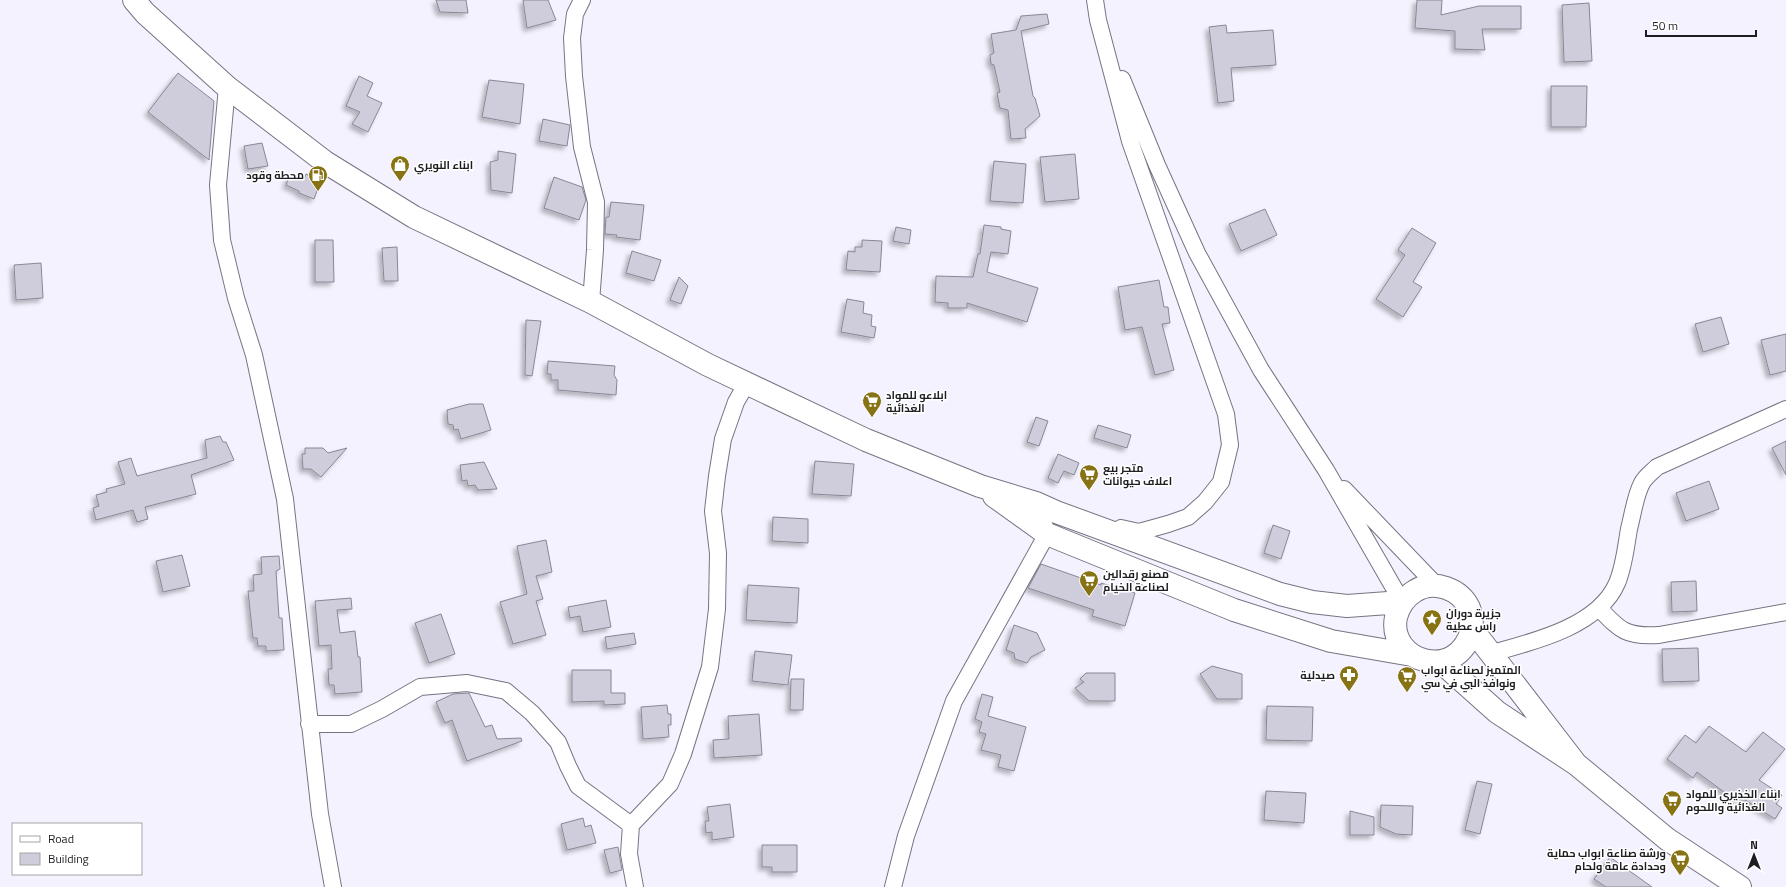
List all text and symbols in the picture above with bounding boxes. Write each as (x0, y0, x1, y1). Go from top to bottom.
scale bar (1646, 12, 1756, 38)
text: 50 m (1652, 16, 1678, 35)
shop icon: ابناء النويري (389, 154, 411, 182)
place label: ابناء النويري (414, 157, 473, 175)
fuel station icon: محطة وقود (307, 164, 329, 192)
place label: محطة وقود (246, 167, 304, 183)
place label: ابلاعو للمواد الغذائية (886, 387, 947, 416)
supermarket icon: ابلاعو للمواد الغذائية (861, 390, 883, 418)
place label: متجر بيع اعلاف حيوانات (1103, 460, 1172, 489)
supermarket icon: متجر بيع اعلاف حيوانات (1078, 463, 1100, 491)
place label: مصنع رقدالين لصناعة الخيام (1103, 566, 1169, 595)
supermarket icon: مصنع رقدالين لصناعة الخيام (1078, 569, 1100, 597)
place label: جزيرة دوران راس عطية (1446, 605, 1501, 634)
place icon: جزيرة دوران راس عطية (1421, 608, 1443, 636)
place label: المتميز لصناعة ابواب ونوافذ البي في سي (1421, 662, 1521, 693)
pharmacy icon: صيدلية (1338, 664, 1360, 692)
supermarket icon: المتميز لصناعة ابواب ونوافذ البي في سي (1396, 665, 1418, 693)
place label: صيدلية (1300, 667, 1335, 683)
place label: ابناء الخذيري للمواد الغذائية واللحوم (1686, 786, 1781, 815)
supermarket icon: ابناء الخذيري للمواد الغذائية واللحوم (1661, 789, 1683, 817)
legend (12, 823, 142, 875)
text: Road (48, 829, 74, 848)
north arrow (1734, 835, 1774, 875)
text: N (1750, 837, 1758, 853)
place label: ورشة صناعة ابواب حماية وحدادة عامة ولحام (1547, 845, 1666, 874)
supermarket icon: ورشة صناعة ابواب حماية وحدادة عامة ولحام (1669, 848, 1691, 876)
text: Building (48, 849, 89, 868)

